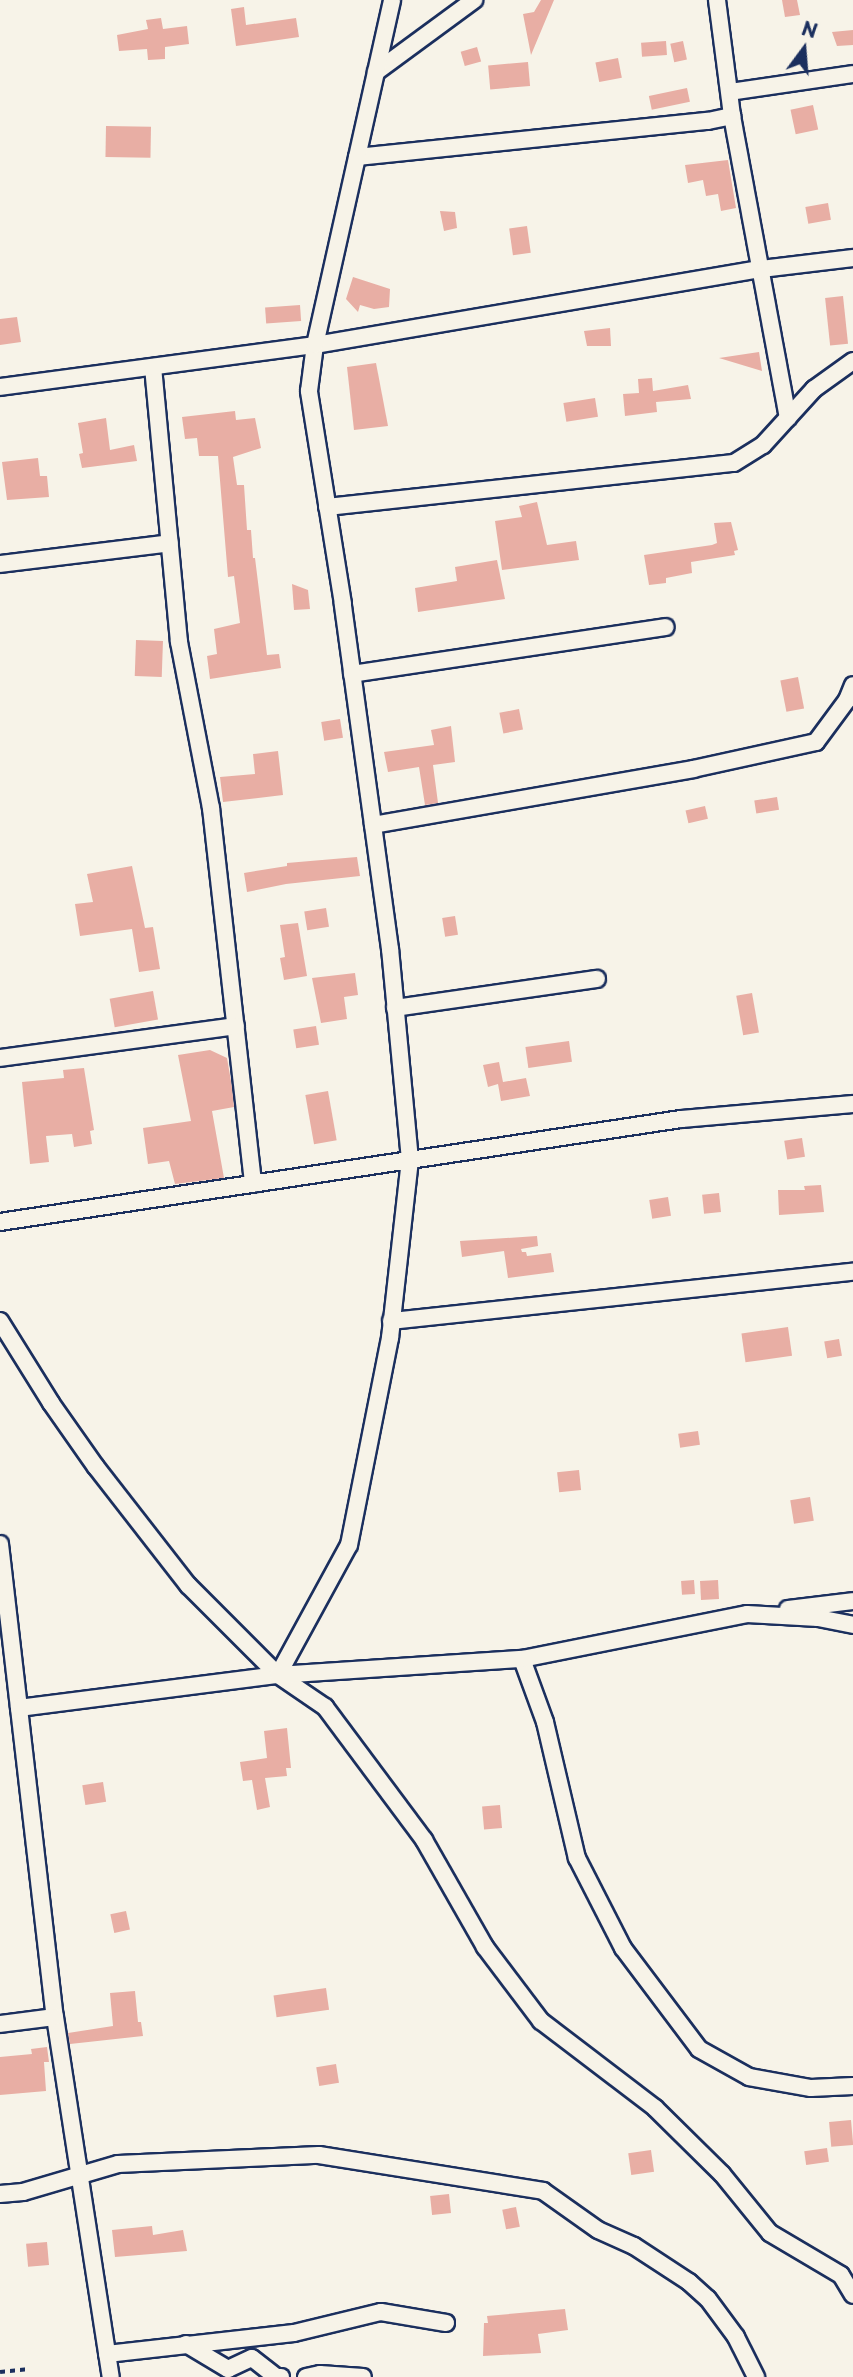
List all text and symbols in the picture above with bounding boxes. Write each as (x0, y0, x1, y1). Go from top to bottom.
text: N (799, 13, 821, 44)
north arrow (769, 14, 839, 84)

